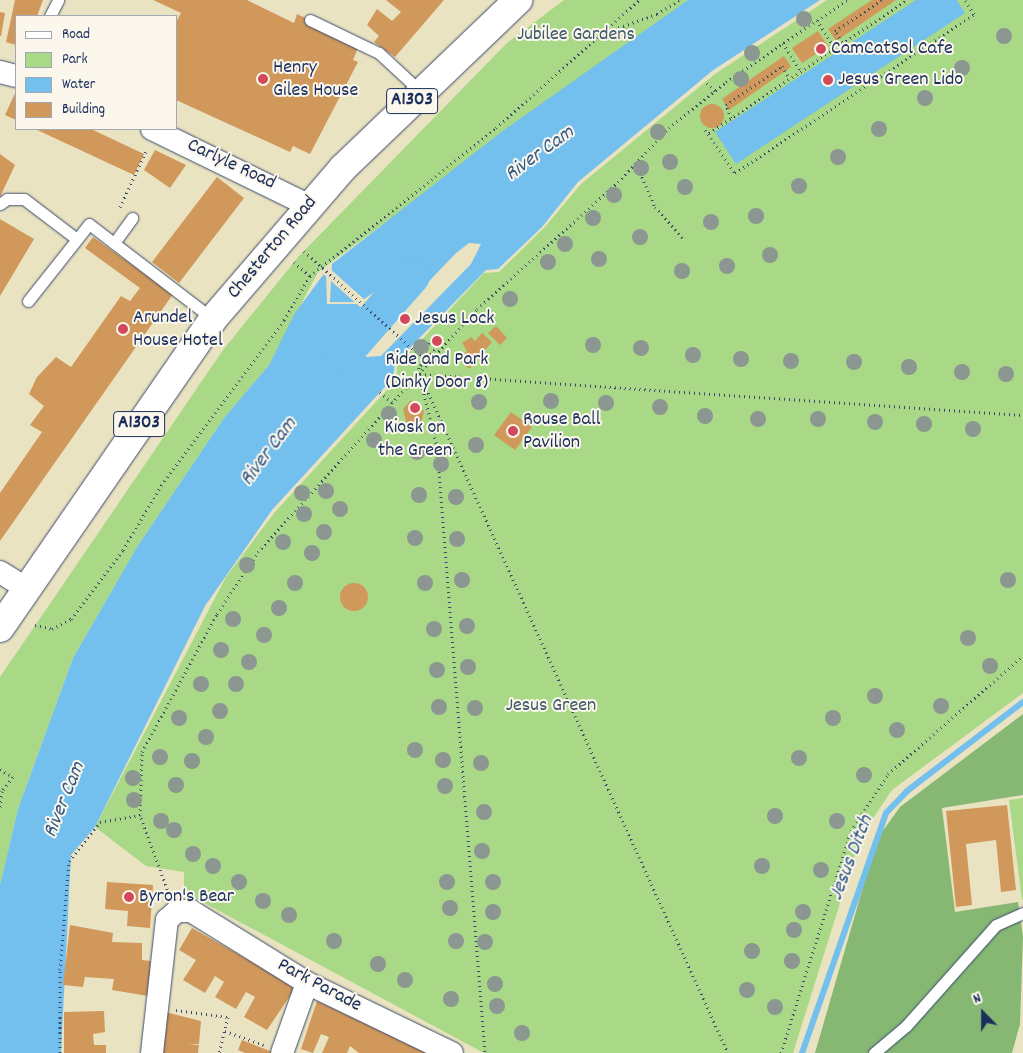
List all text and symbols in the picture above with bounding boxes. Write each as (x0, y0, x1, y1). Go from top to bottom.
legend (15, 15, 178, 130)
park label: Jubilee Gardens (517, 23, 635, 47)
text: Road (62, 24, 90, 46)
place label: CamCatSol Cafe (831, 37, 953, 61)
marker: CamCatSol Cafe (815, 43, 827, 55)
text: Park (62, 49, 88, 71)
place label: Henry Giles House (273, 56, 358, 103)
place label: Jesus Green Lido (838, 68, 963, 92)
marker: Henry Giles House (257, 73, 269, 85)
text: Water (62, 74, 95, 96)
marker: Jesus Green Lido (822, 74, 834, 86)
road number: A1303 (386, 84, 438, 118)
text: Building (62, 99, 105, 121)
water label: River Cam (501, 120, 579, 188)
street label: Carlyle Road (183, 134, 279, 196)
street label: Chesterton Road (223, 192, 323, 304)
place label: Arundel House Hotel (133, 306, 223, 353)
place label: Jesus Lock (415, 307, 494, 331)
marker: Jesus Lock (399, 313, 411, 325)
marker: Arundel House Hotel (117, 323, 129, 335)
marker: Ride and Park (Dinky Door 8) (431, 335, 443, 347)
place label: Ride and Park (Dinky Door 8) (386, 349, 488, 396)
marker: Kiosk on the Green (409, 402, 421, 414)
road number: A1303 (113, 408, 165, 440)
place label: Rouse Ball Pavilion (523, 408, 600, 455)
water label: River Cam (235, 413, 303, 491)
place label: Kiosk on the Green (378, 416, 452, 463)
marker: Rouse Ball Pavilion (507, 425, 519, 437)
park label: Jesus Green (506, 694, 596, 718)
water label: River Cam (38, 759, 92, 841)
water label: Jesus Ditch (824, 812, 880, 904)
place label: Byron's Bear (139, 885, 234, 909)
marker: Byron's Bear (123, 891, 135, 903)
street label: Park Parade (273, 954, 365, 1018)
north arrow (958, 988, 1008, 1038)
text: N (970, 989, 984, 1010)

